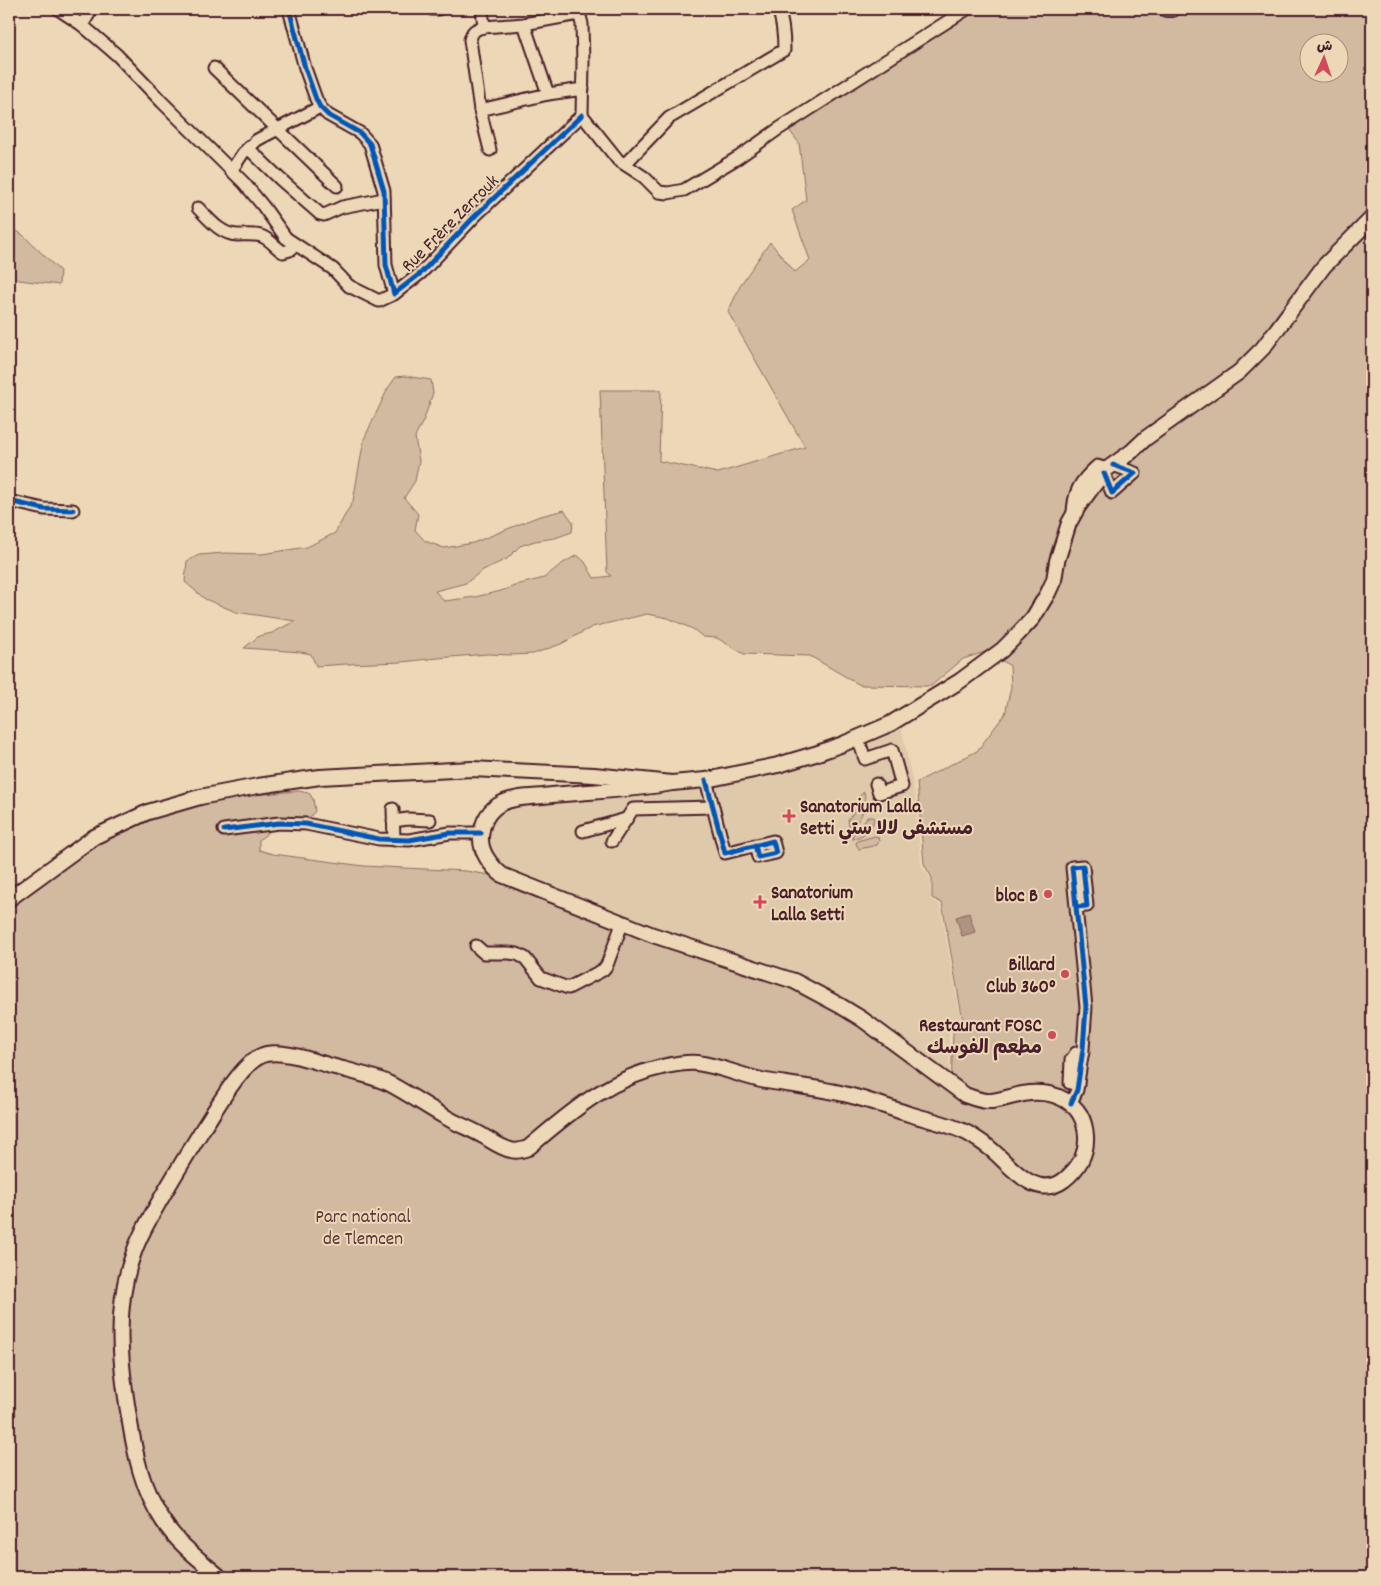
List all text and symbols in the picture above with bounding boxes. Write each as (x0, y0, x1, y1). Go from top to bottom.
north arrow (1298, 32, 1348, 82)
text: ش (1316, 37, 1333, 57)
street label: Rue Frère Zerrouk (396, 169, 507, 280)
place label: Sanatorium Lalla Setti مستشفى لالا ستي (800, 795, 973, 844)
marker: Sanatorium Lalla Setti مستشفى لالا ستي (782, 809, 796, 823)
place label: Sanatorium Lalla Setti (771, 881, 853, 930)
place label: bloc B (996, 884, 1038, 911)
marker: bloc B (1042, 888, 1054, 900)
marker: Sanatorium Lalla Setti (753, 895, 767, 909)
place label: Billard Club 360° (986, 953, 1056, 1002)
marker: Billard Club 360° (1059, 968, 1071, 980)
place label: Restaurant FOSC مطعم الفوسك (919, 1014, 1043, 1063)
marker: Restaurant FOSC مطعم الفوسك (1046, 1029, 1058, 1041)
park label: Parc national de Tlemcen (315, 1205, 411, 1254)

